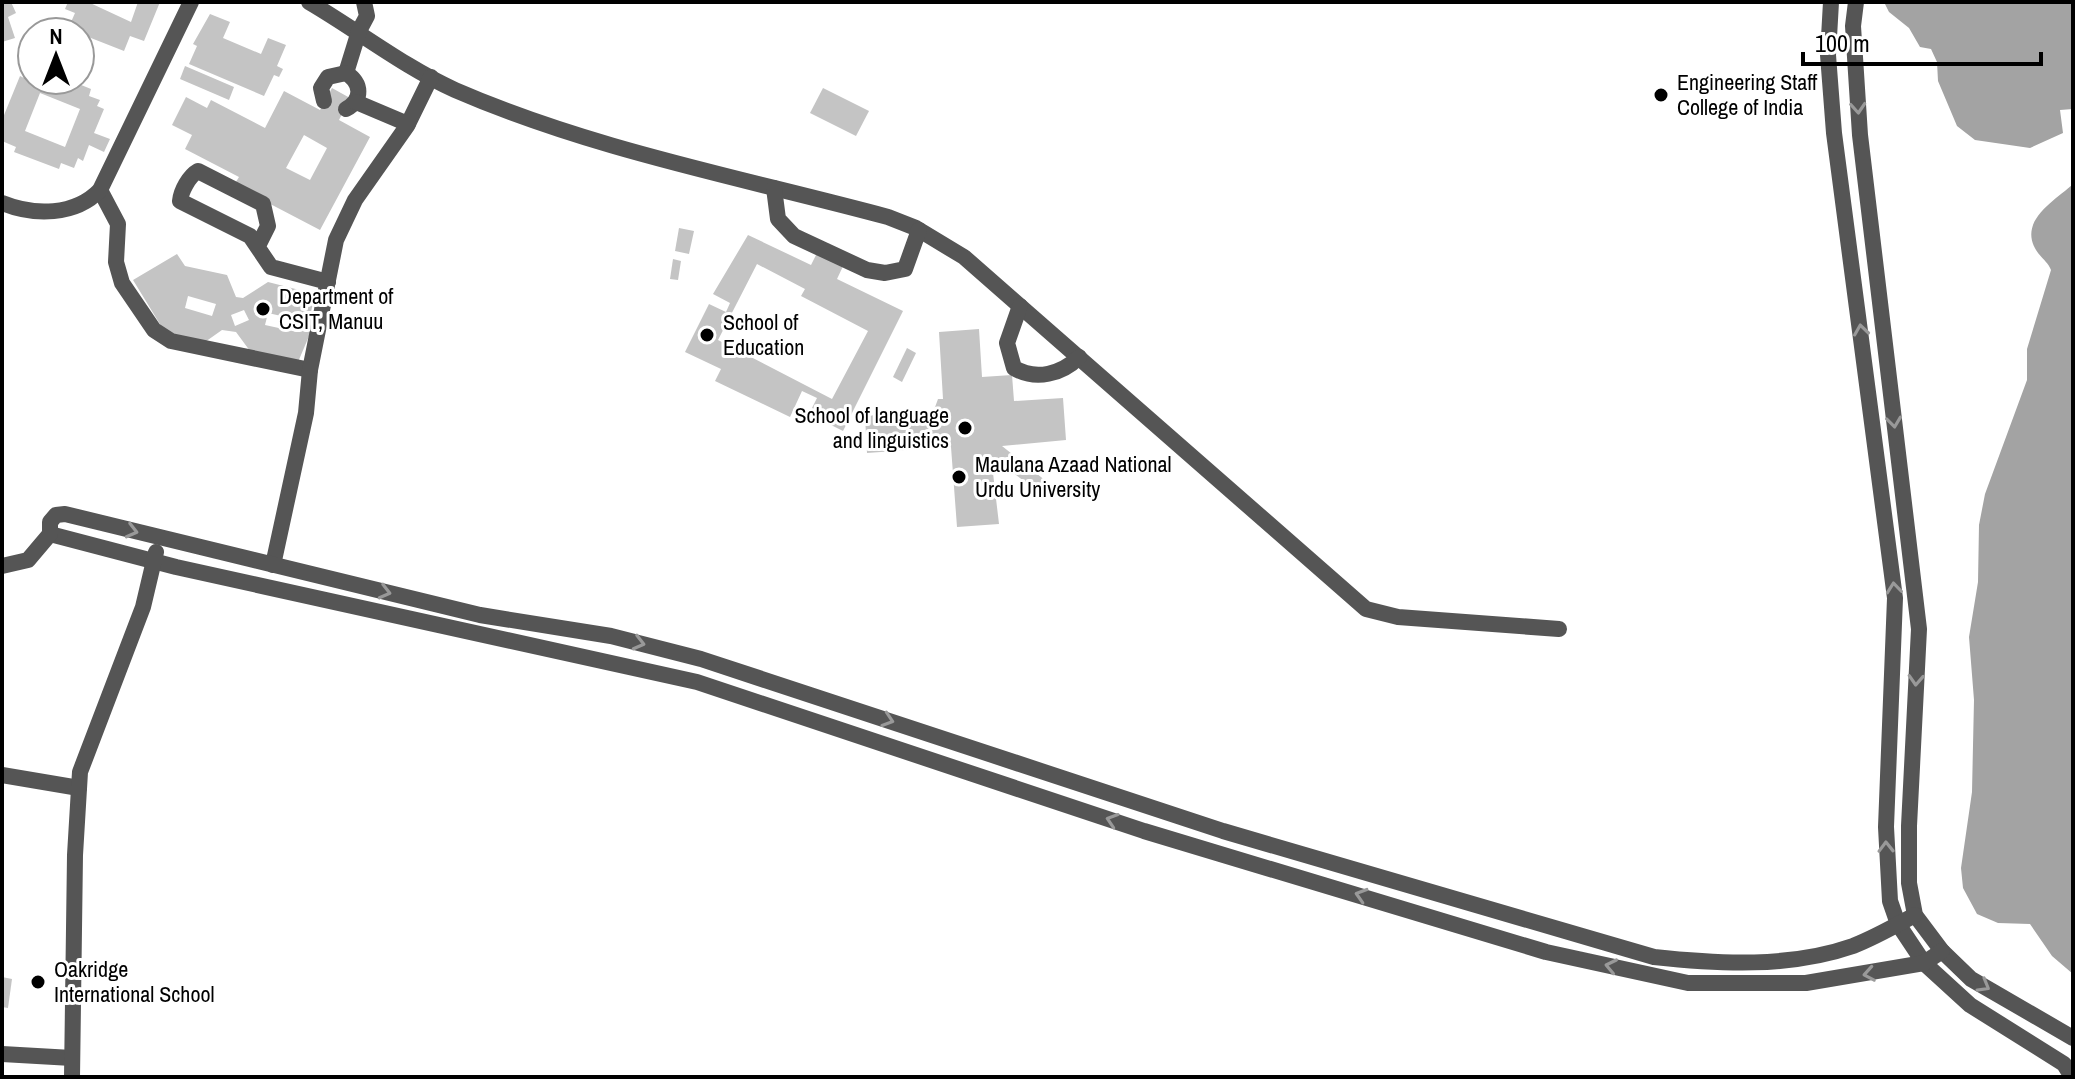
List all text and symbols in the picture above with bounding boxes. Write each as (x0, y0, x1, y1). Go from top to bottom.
north arrow (16, 16, 96, 96)
scale bar (1803, 16, 2041, 66)
text: N (49, 21, 63, 51)
text: 100 m (1815, 27, 1870, 59)
place label: Engineering Staff College of India (1677, 67, 1817, 122)
marker: Engineering Staff College of India (1652, 86, 1670, 104)
one-way arrow (1849, 102, 1866, 115)
place label: Department of CSIT, Manuu (279, 281, 394, 336)
marker: Department of CSIT, Manuu (254, 300, 272, 318)
place label: School of Education (723, 307, 804, 362)
one-way arrow (1853, 323, 1870, 336)
marker: School of Education (698, 326, 716, 344)
place label: School of language and linguistics (795, 400, 949, 455)
one-way arrow (1886, 415, 1903, 428)
marker: School of language and linguistics (956, 419, 974, 437)
place label: Maulana Azaad National Urdu University (975, 449, 1172, 504)
marker: Maulana Azaad National Urdu University (950, 468, 968, 486)
one-way arrow (125, 521, 138, 538)
one-way arrow (1885, 581, 1902, 594)
one-way arrow (377, 582, 391, 599)
one-way arrow (632, 634, 646, 651)
one-way arrow (1908, 674, 1925, 687)
one-way arrow (880, 711, 894, 727)
one-way arrow (1106, 813, 1120, 829)
one-way arrow (1878, 840, 1895, 853)
one-way arrow (1355, 888, 1369, 904)
place label: Oakridge International School (54, 954, 214, 1009)
one-way arrow (1605, 958, 1618, 975)
one-way arrow (1862, 965, 1875, 982)
marker: Oakridge International School (29, 973, 47, 991)
one-way arrow (1975, 977, 1990, 992)

